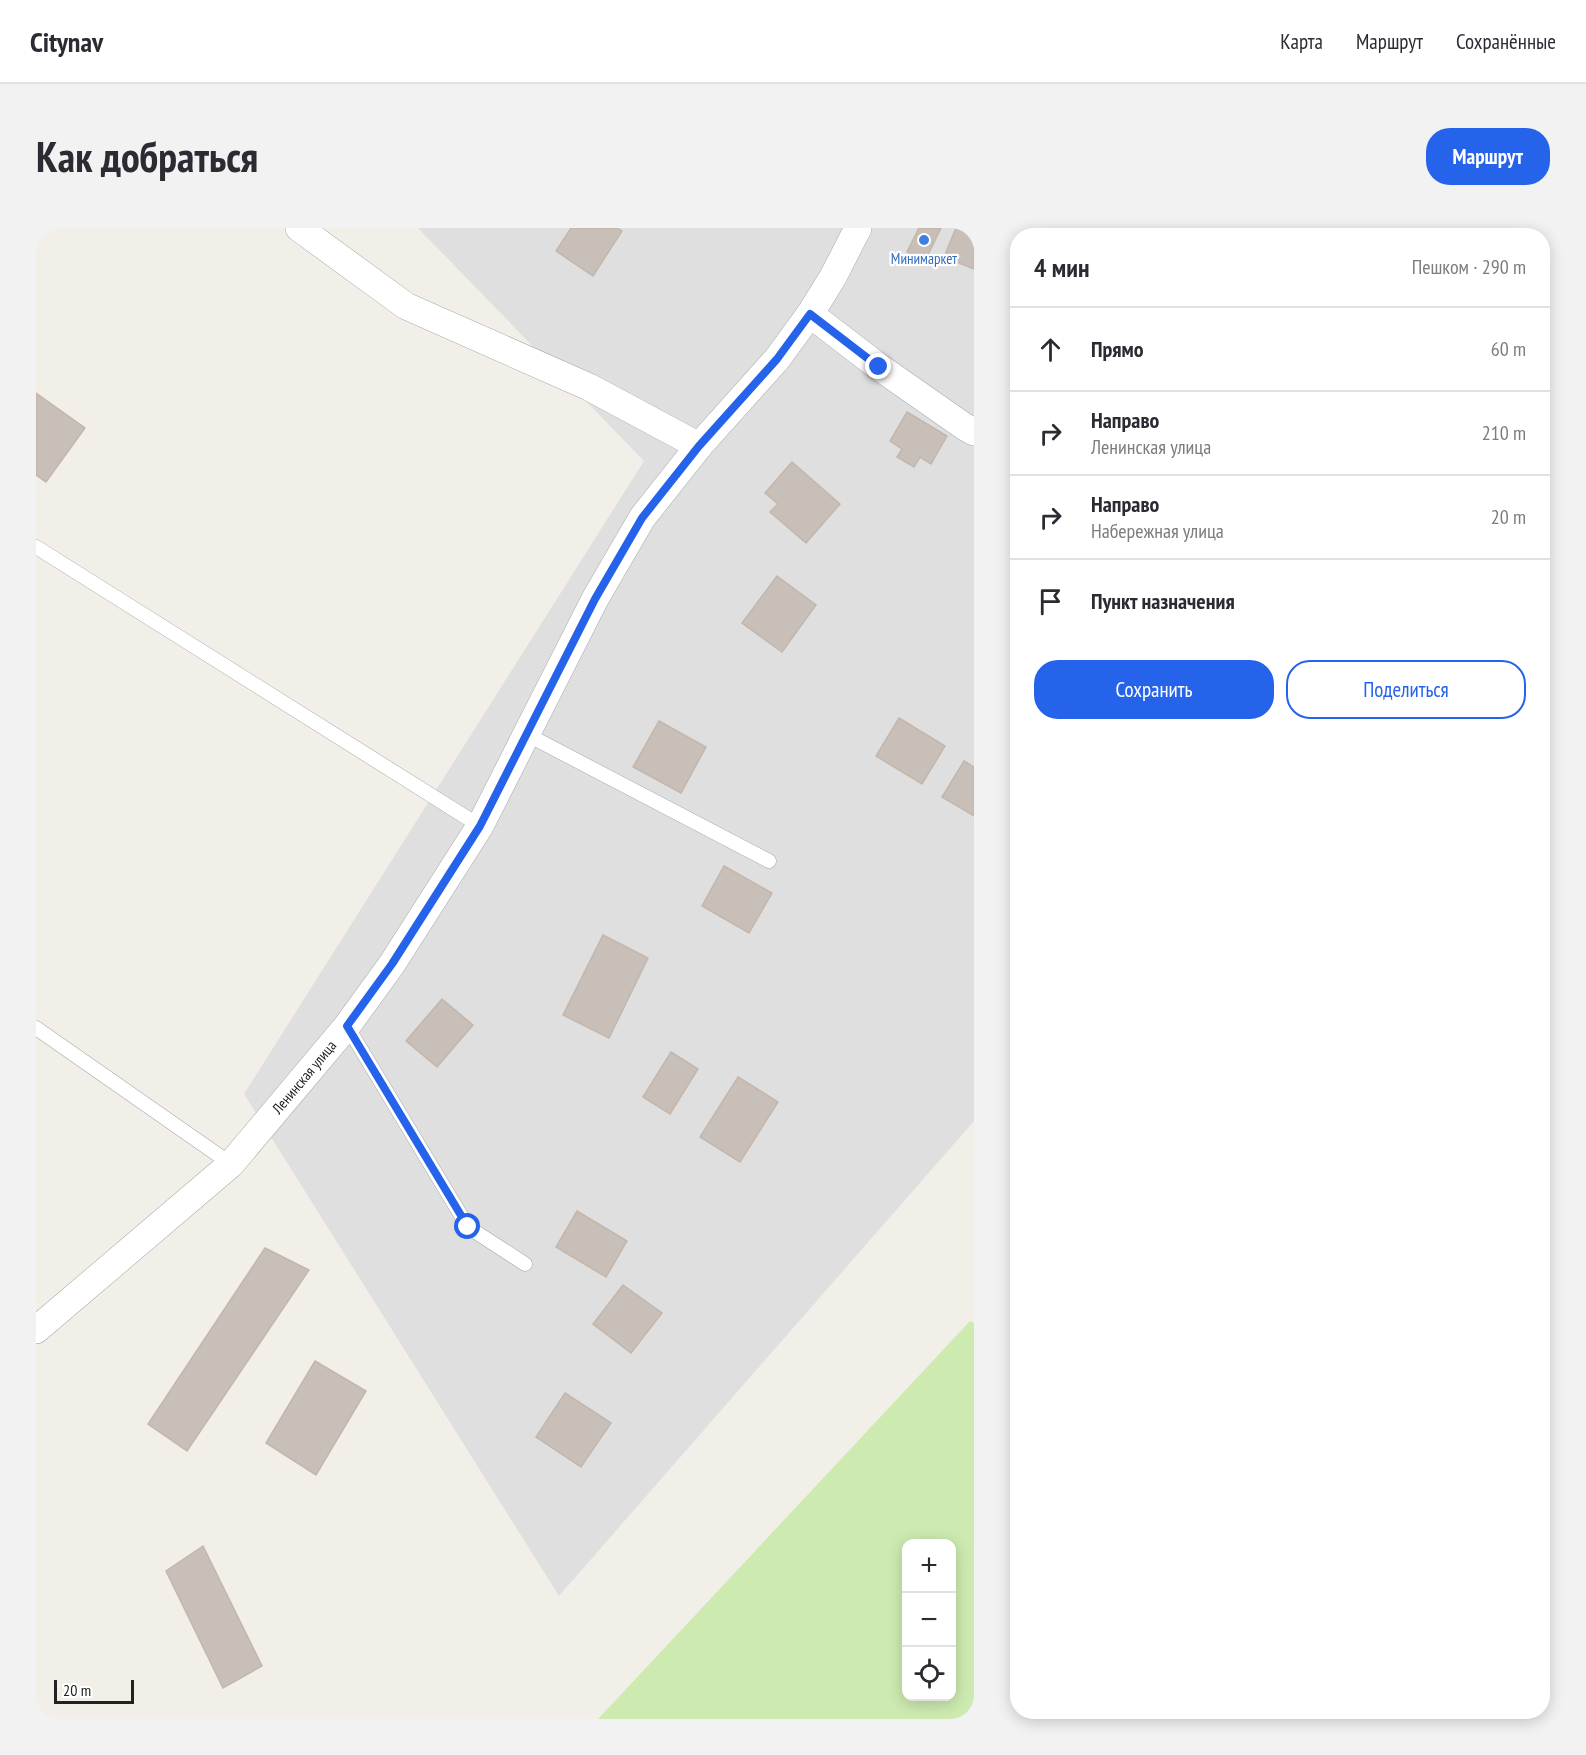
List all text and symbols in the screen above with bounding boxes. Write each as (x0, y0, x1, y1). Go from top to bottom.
text: Citynav (30, 23, 103, 60)
text: Карта (1280, 28, 1323, 55)
text: Маршрут (1356, 28, 1423, 55)
text: Сохранённые (1456, 28, 1556, 55)
button: Маршрут (1426, 128, 1550, 185)
text: Как добраться (36, 129, 258, 184)
marker: Минимаркет (917, 233, 931, 247)
place label: Минимаркет (891, 249, 957, 268)
text: 4 мин (1034, 251, 1089, 284)
text: Пешком · 290 m (1412, 254, 1526, 280)
icon: ahead (1034, 333, 1067, 366)
text: Прямо (1091, 335, 1144, 363)
text: 60 m (1491, 336, 1526, 362)
route end (865, 353, 891, 379)
text: Направо (1091, 406, 1159, 434)
icon: right (1034, 417, 1067, 450)
text: 210 m (1482, 420, 1526, 446)
text: Ленинская улица (1091, 434, 1211, 460)
text: Направо (1091, 490, 1159, 518)
icon: right (1034, 501, 1067, 534)
text: 20 m (1491, 504, 1526, 530)
text: Набережная улица (1091, 518, 1224, 544)
icon: arrive (1034, 585, 1067, 618)
text: Пункт назначения (1091, 587, 1235, 615)
button: Сохранить (1034, 660, 1274, 719)
button: Поделиться (1286, 660, 1526, 719)
street label: Ленинская улица (267, 1036, 340, 1118)
route start (454, 1213, 480, 1239)
map controls (902, 1539, 956, 1701)
button: + (902, 1539, 956, 1593)
button: − (902, 1593, 956, 1647)
button: locate (902, 1647, 956, 1701)
scale bar (54, 1677, 134, 1704)
text: 20 m (63, 1680, 91, 1700)

